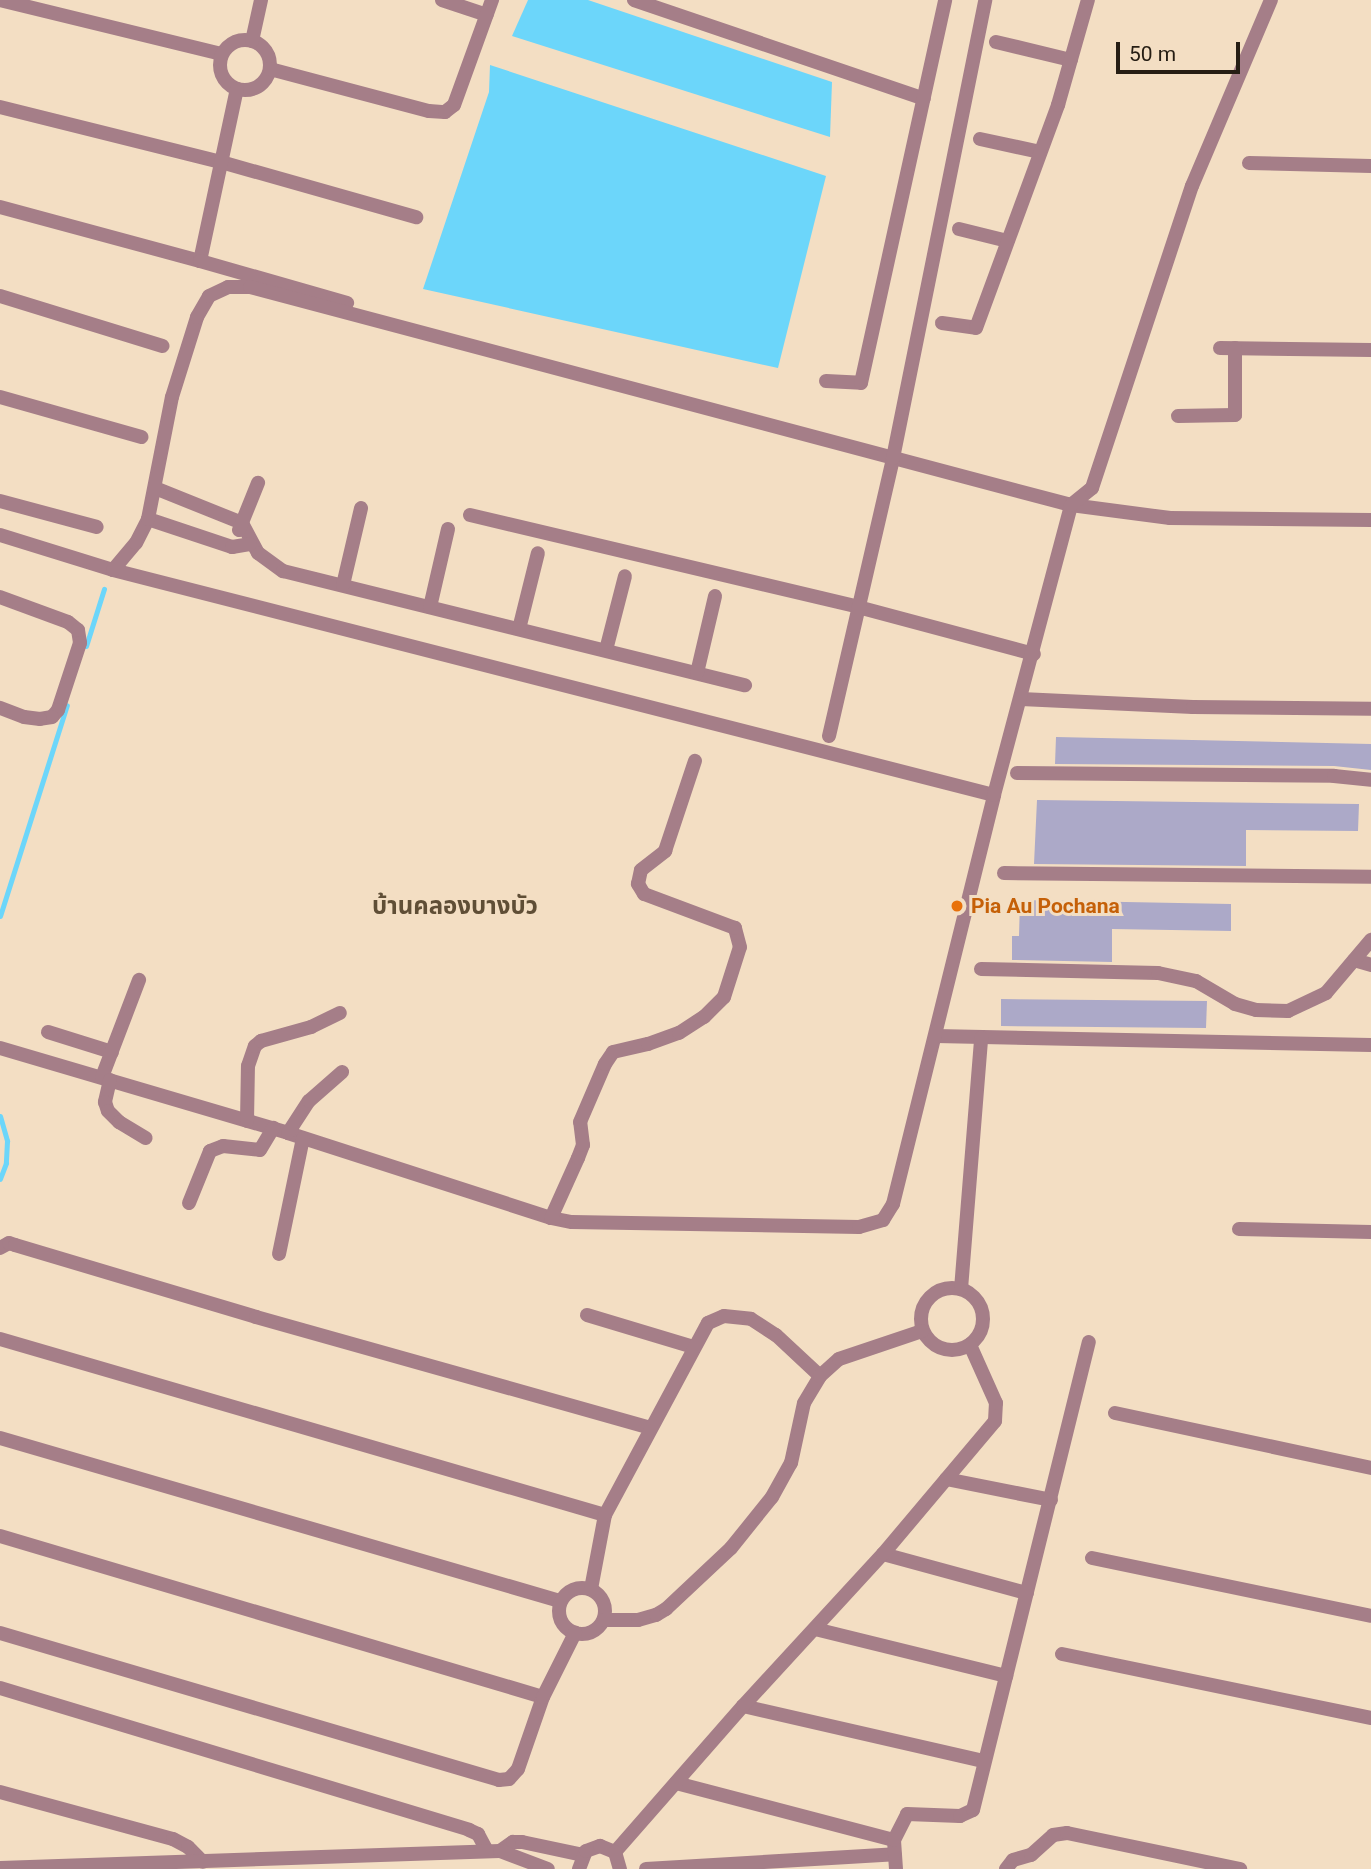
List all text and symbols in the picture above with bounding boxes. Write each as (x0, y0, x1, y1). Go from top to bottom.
scale bar (1119, 28, 1243, 72)
text: 50 m (1129, 42, 1176, 66)
district label: บ้านคลองบางบัว (372, 893, 538, 921)
place label: Pia Au Pochana (971, 893, 1120, 919)
marker: Pia Au Pochana (949, 898, 965, 914)

